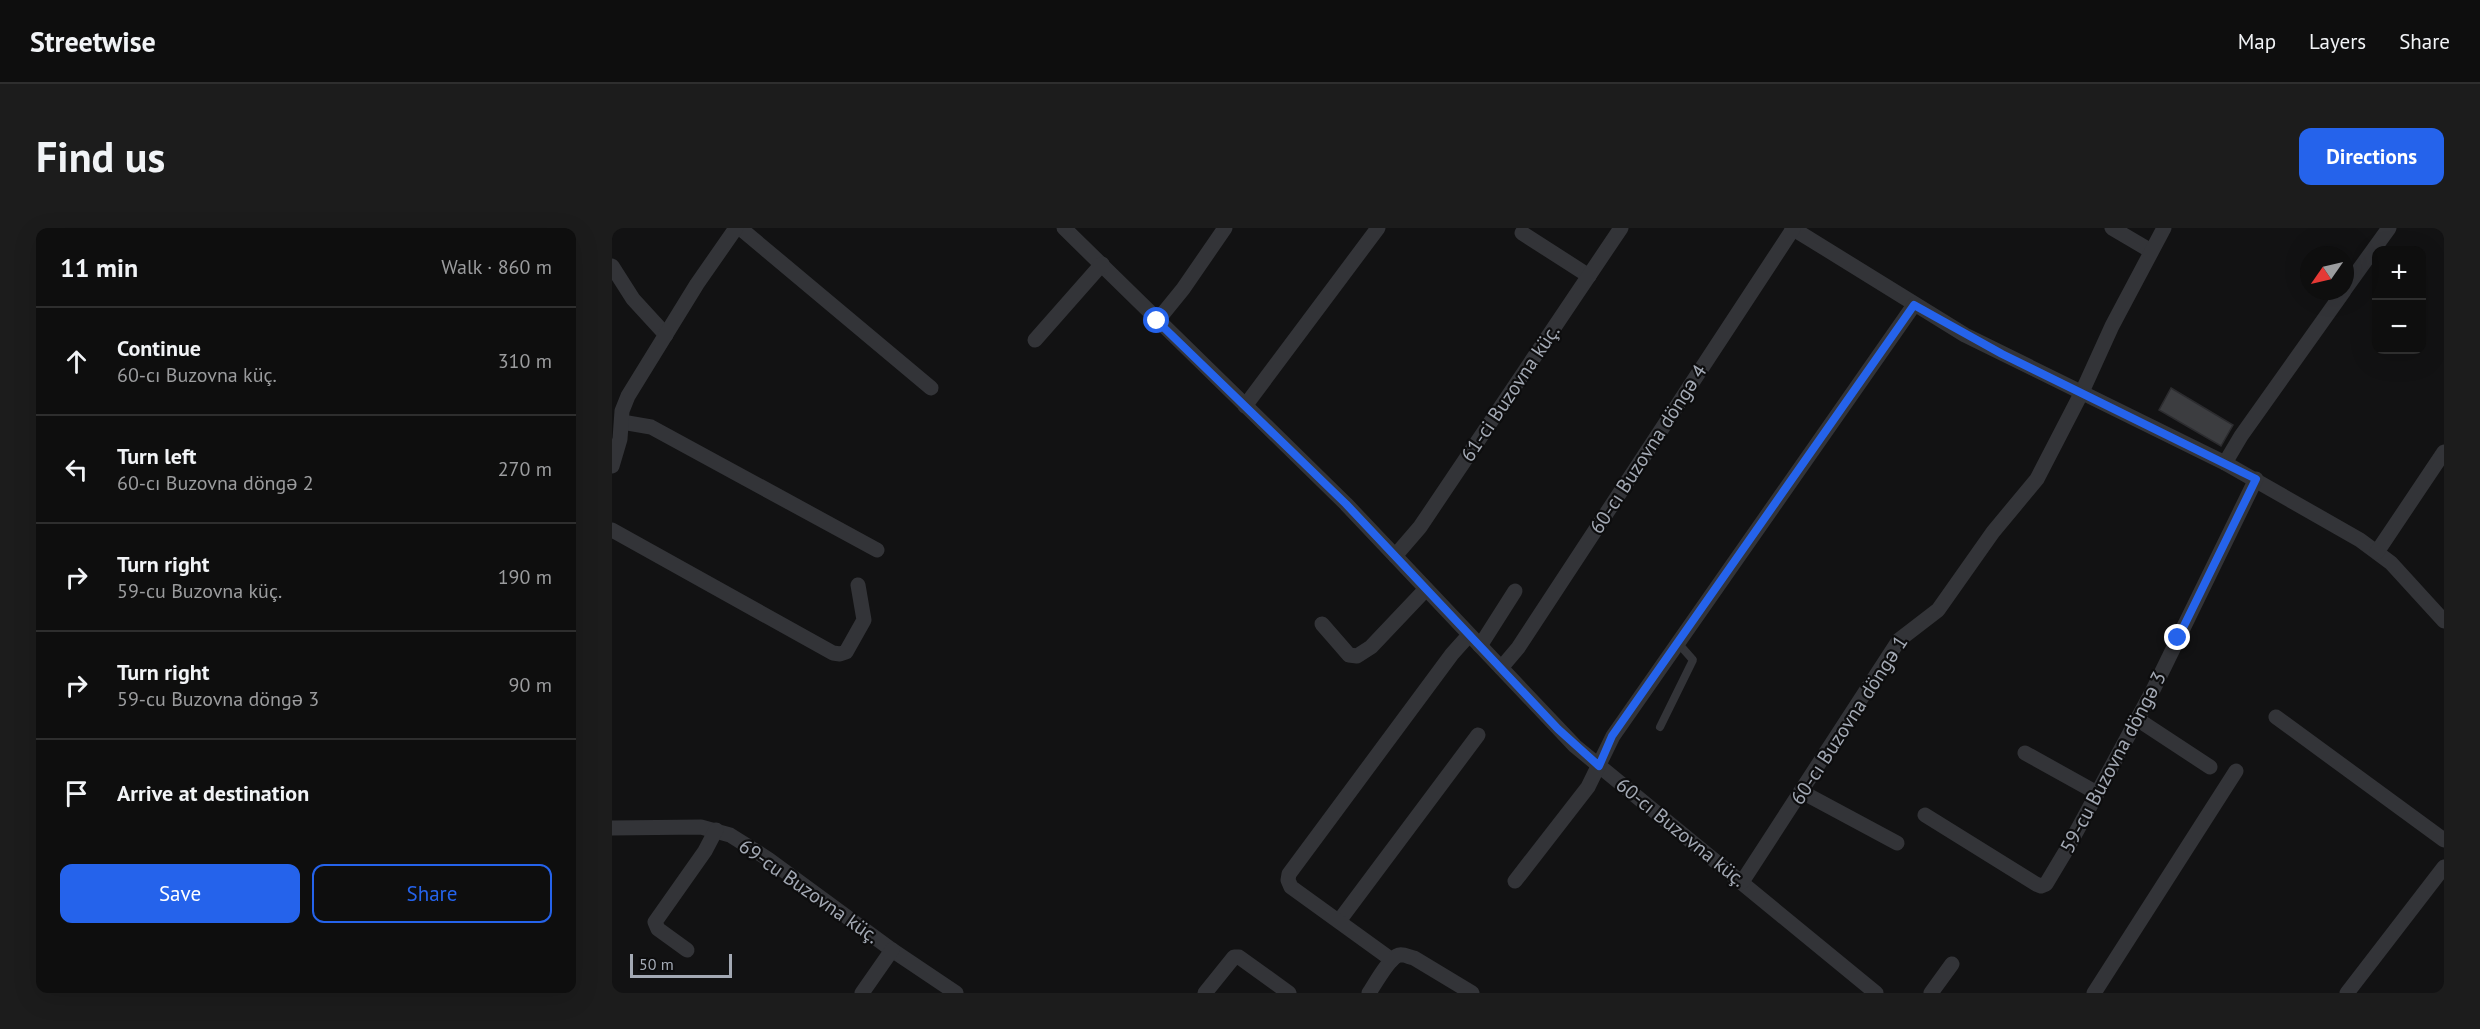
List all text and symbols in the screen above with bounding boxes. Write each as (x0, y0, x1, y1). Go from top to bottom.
text: Streetwise (30, 23, 156, 60)
text: Map (2238, 28, 2276, 55)
text: Layers (2309, 28, 2366, 55)
text: Share (2399, 28, 2450, 55)
button: Directions (2299, 128, 2444, 185)
text: Find us (36, 129, 165, 184)
north arrow (2300, 246, 2354, 300)
map controls (2372, 246, 2426, 354)
button: + (2372, 246, 2426, 300)
text: 11 min (60, 251, 138, 284)
text: Walk · 860 m (441, 254, 552, 280)
button: − (2372, 300, 2426, 354)
route start (1143, 307, 1169, 333)
street label: 61-ci Buzovna küç. (1455, 319, 1565, 467)
text: Continue (117, 334, 201, 362)
icon: ahead (60, 345, 93, 378)
text: 310 m (498, 348, 552, 374)
street label: 60-cı Buzovna döngə 4 (1584, 359, 1713, 539)
text: 60-cı Buzovna küç. (117, 362, 277, 388)
text: Turn left (117, 442, 197, 470)
icon: left (60, 453, 93, 486)
text: 270 m (498, 456, 552, 482)
text: 60-cı Buzovna döngə 2 (117, 470, 314, 496)
text: Turn right (117, 550, 209, 578)
icon: right (60, 561, 93, 594)
text: 190 m (498, 564, 552, 590)
text: 59-cu Buzovna küç. (117, 578, 282, 604)
route end (2164, 624, 2190, 650)
street label: 60-cı Buzovna döngə 1 (1785, 630, 1913, 810)
text: Turn right (117, 658, 209, 686)
street label: 59-cu Buzovna döngə 3 (2054, 667, 2172, 857)
icon: right (60, 669, 93, 702)
text: 90 m (509, 672, 552, 698)
text: 59-cu Buzovna döngə 3 (117, 686, 319, 712)
street label: 60-cı Buzovna küç. (1611, 772, 1751, 892)
icon: arrive (60, 777, 93, 810)
text: Arrive at destination (117, 779, 309, 807)
street label: 69-cu Buzovna küç. (734, 833, 884, 949)
button: Save (60, 864, 300, 923)
button: Share (312, 864, 552, 923)
scale bar (630, 951, 732, 978)
text: 50 m (639, 954, 674, 974)

